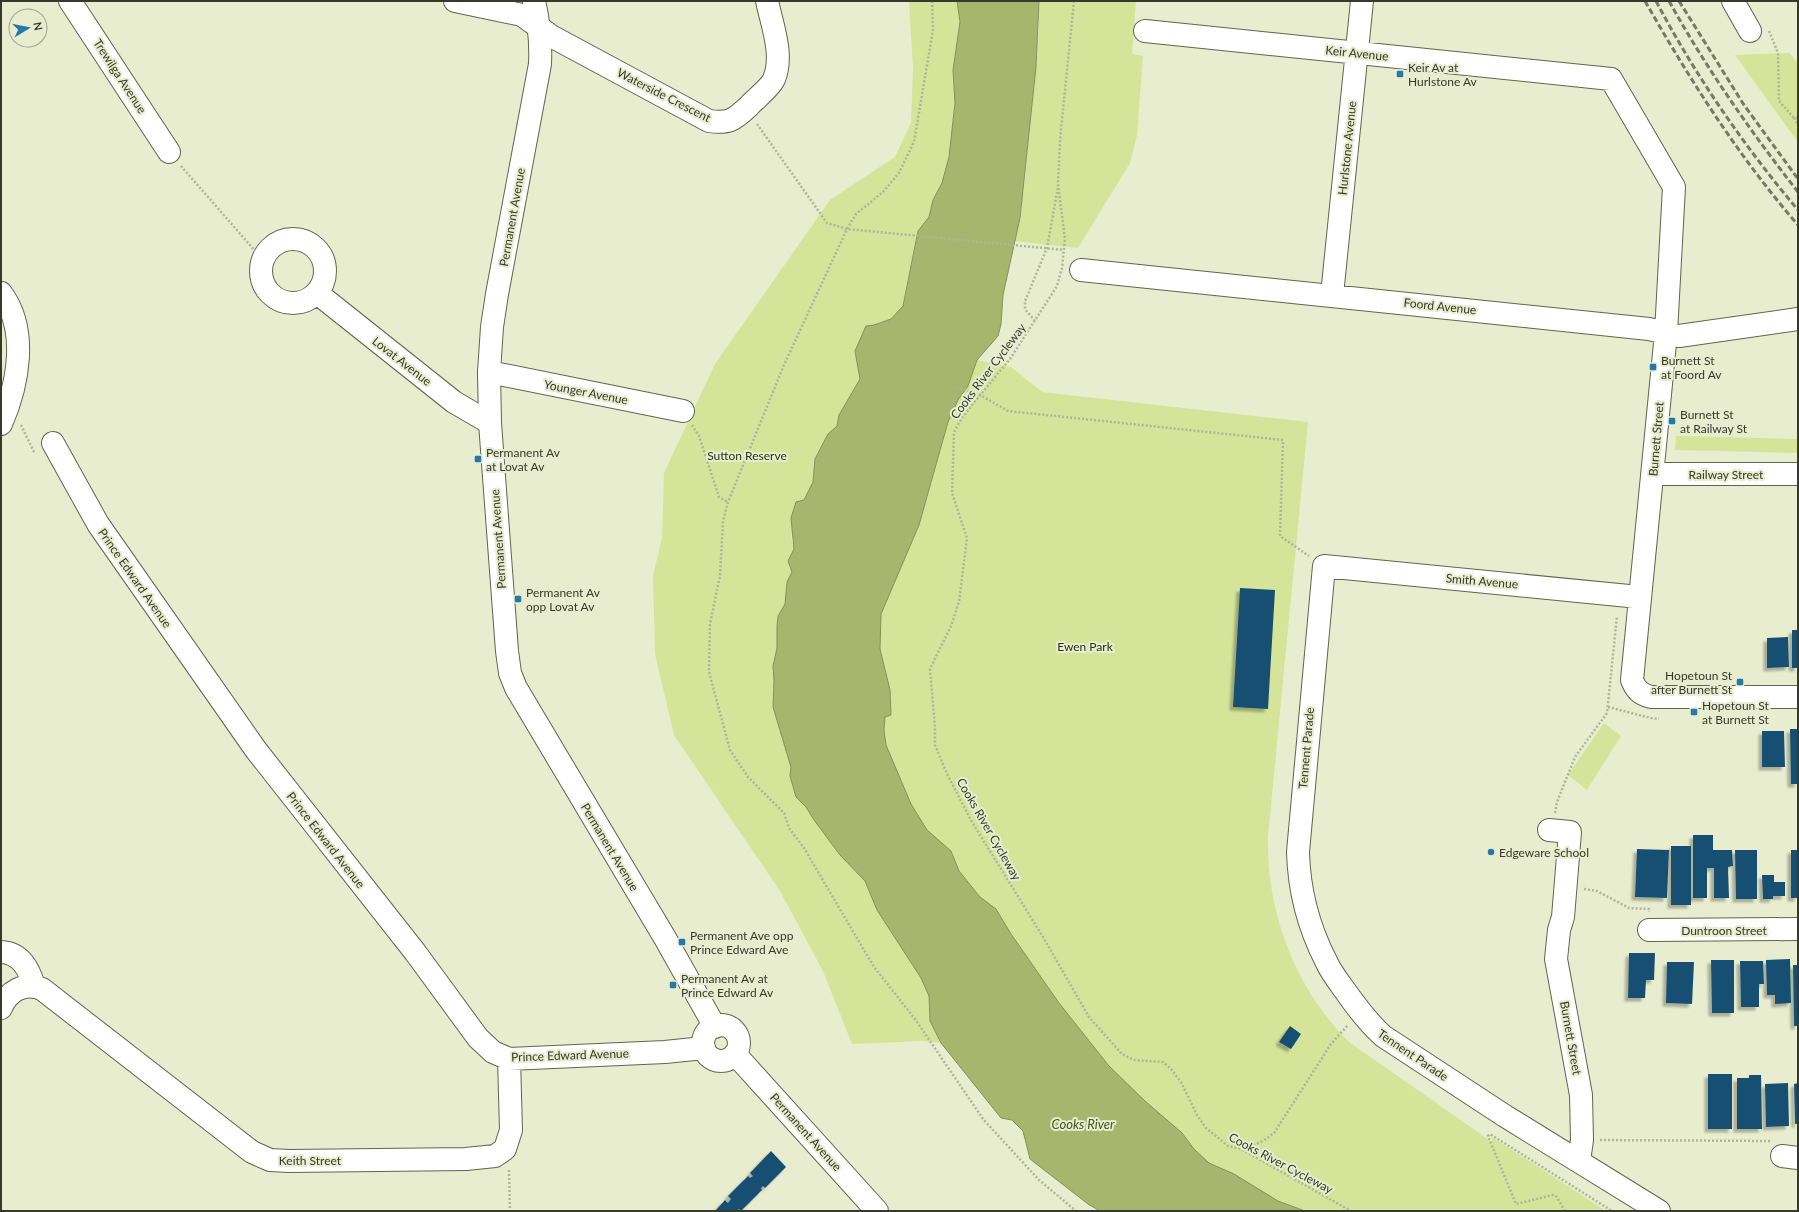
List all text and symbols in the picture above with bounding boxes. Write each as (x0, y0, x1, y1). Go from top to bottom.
north arrow (8, 8, 48, 48)
text: N (31, 21, 45, 31)
street label: Trewilga Avenue (90, 36, 150, 116)
street label: Keir Avenue (1325, 42, 1389, 64)
place label: Keir Av at Hurlstone Av (1408, 60, 1478, 89)
street label: Waterside Crescent (615, 65, 714, 125)
marker: Keir Av at Hurlstone Av (1395, 69, 1405, 79)
street label: Hurlstone Avenue (1335, 100, 1359, 196)
street label: Permanent Avenue (496, 167, 528, 267)
street label: Foord Avenue (1403, 295, 1477, 317)
street label: Cooks River Cycleway (947, 320, 1029, 422)
street label: Lovat Avenue (369, 333, 435, 389)
place label: Burnett St at Foord Av (1661, 353, 1722, 382)
marker: Burnett St at Foord Av (1648, 362, 1658, 372)
street label: Younger Avenue (543, 376, 629, 408)
street label: Burnett Street (1645, 401, 1667, 477)
place label: Burnett St at Railway St (1680, 407, 1748, 436)
marker: Burnett St at Railway St (1667, 416, 1677, 426)
place label: Permanent Av at Lovat Av (486, 445, 561, 474)
park label: Sutton Reserve (707, 448, 787, 463)
marker: Permanent Av at Lovat Av (473, 454, 483, 464)
street label: Railway Street (1689, 467, 1764, 482)
street label: Permanent Avenue (487, 489, 509, 589)
street label: Prince Edward Avenue (95, 525, 175, 631)
street label: Smith Avenue (1445, 570, 1519, 592)
place label: Permanent Av opp Lovat Av (526, 585, 601, 614)
marker: Permanent Av opp Lovat Av (513, 594, 523, 604)
park label: Ewen Park (1057, 639, 1114, 654)
place label: Hopetoun St after Burnett St (1651, 668, 1733, 697)
marker: Hopetoun St after Burnett St (1735, 677, 1745, 687)
place label: Hopetoun St at Burnett St (1702, 698, 1770, 727)
street label: Tennent Parade (1295, 707, 1317, 789)
marker: Hopetoun St at Burnett St (1689, 707, 1699, 717)
street label: Cooks River Cycleway (954, 775, 1025, 884)
street label: Prince Edward Avenue (284, 789, 368, 891)
street label: Permanent Avenue (578, 800, 642, 894)
place label: Edgeware School (1499, 845, 1589, 860)
marker: Edgeware School (1486, 847, 1496, 857)
street label: Duntroon Street (1681, 923, 1768, 938)
place label: Permanent Ave opp Prince Edward Ave (690, 928, 794, 957)
marker: Permanent Ave opp Prince Edward Ave (677, 937, 687, 947)
place label: Permanent Av at Prince Edward Av (681, 971, 774, 1000)
marker: Permanent Av at Prince Edward Av (668, 980, 678, 990)
street label: Burnett Street (1557, 1000, 1585, 1077)
street label: Tennent Parade (1375, 1026, 1451, 1084)
street label: Prince Edward Avenue (511, 1045, 629, 1065)
street label: Permanent Avenue (767, 1090, 845, 1174)
water label: Cooks River (1051, 1116, 1115, 1132)
street label: Cooks River Cycleway (1226, 1129, 1336, 1197)
street label: Keith Street (279, 1153, 342, 1168)

